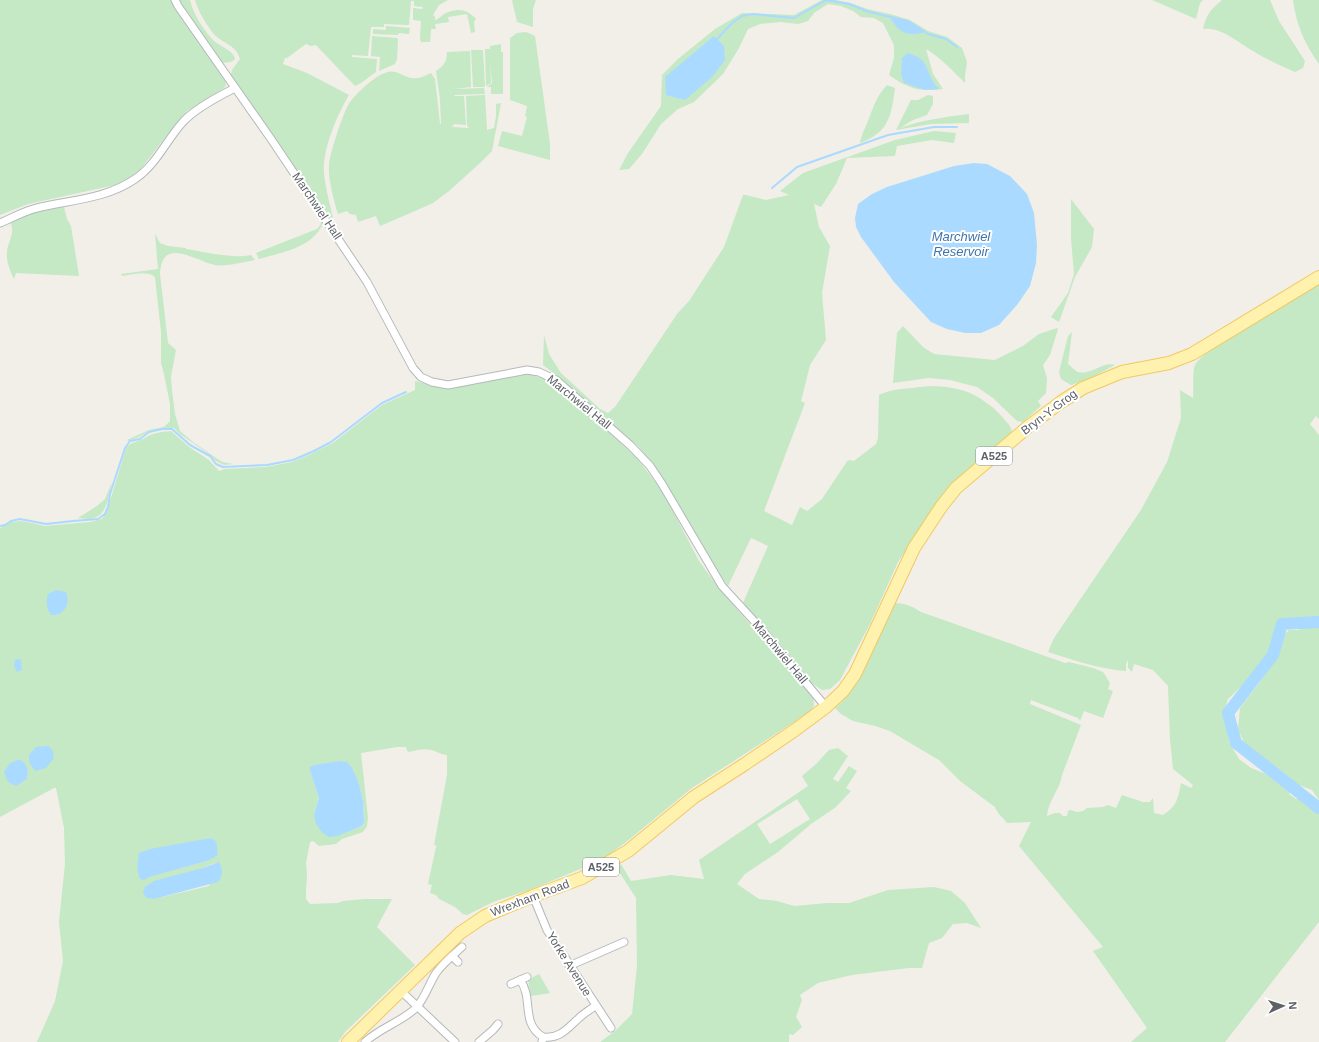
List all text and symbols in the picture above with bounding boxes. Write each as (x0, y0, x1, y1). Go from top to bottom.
street label: Marchwiel Hall (289, 170, 345, 242)
water label: Marchwiel Reservoir (932, 229, 991, 259)
street label: Marchwiel Hall (544, 372, 614, 432)
street label: Bryn-Y-Grog (1018, 386, 1080, 438)
road number: A525 (976, 447, 1012, 465)
street label: Marchwiel Hall (750, 618, 810, 686)
road number: A525 (583, 858, 619, 876)
street label: Wrexham Road (489, 877, 571, 919)
street label: Yorke Avenue (544, 929, 595, 999)
north arrow (1263, 986, 1303, 1026)
text: N (1287, 1001, 1299, 1010)

